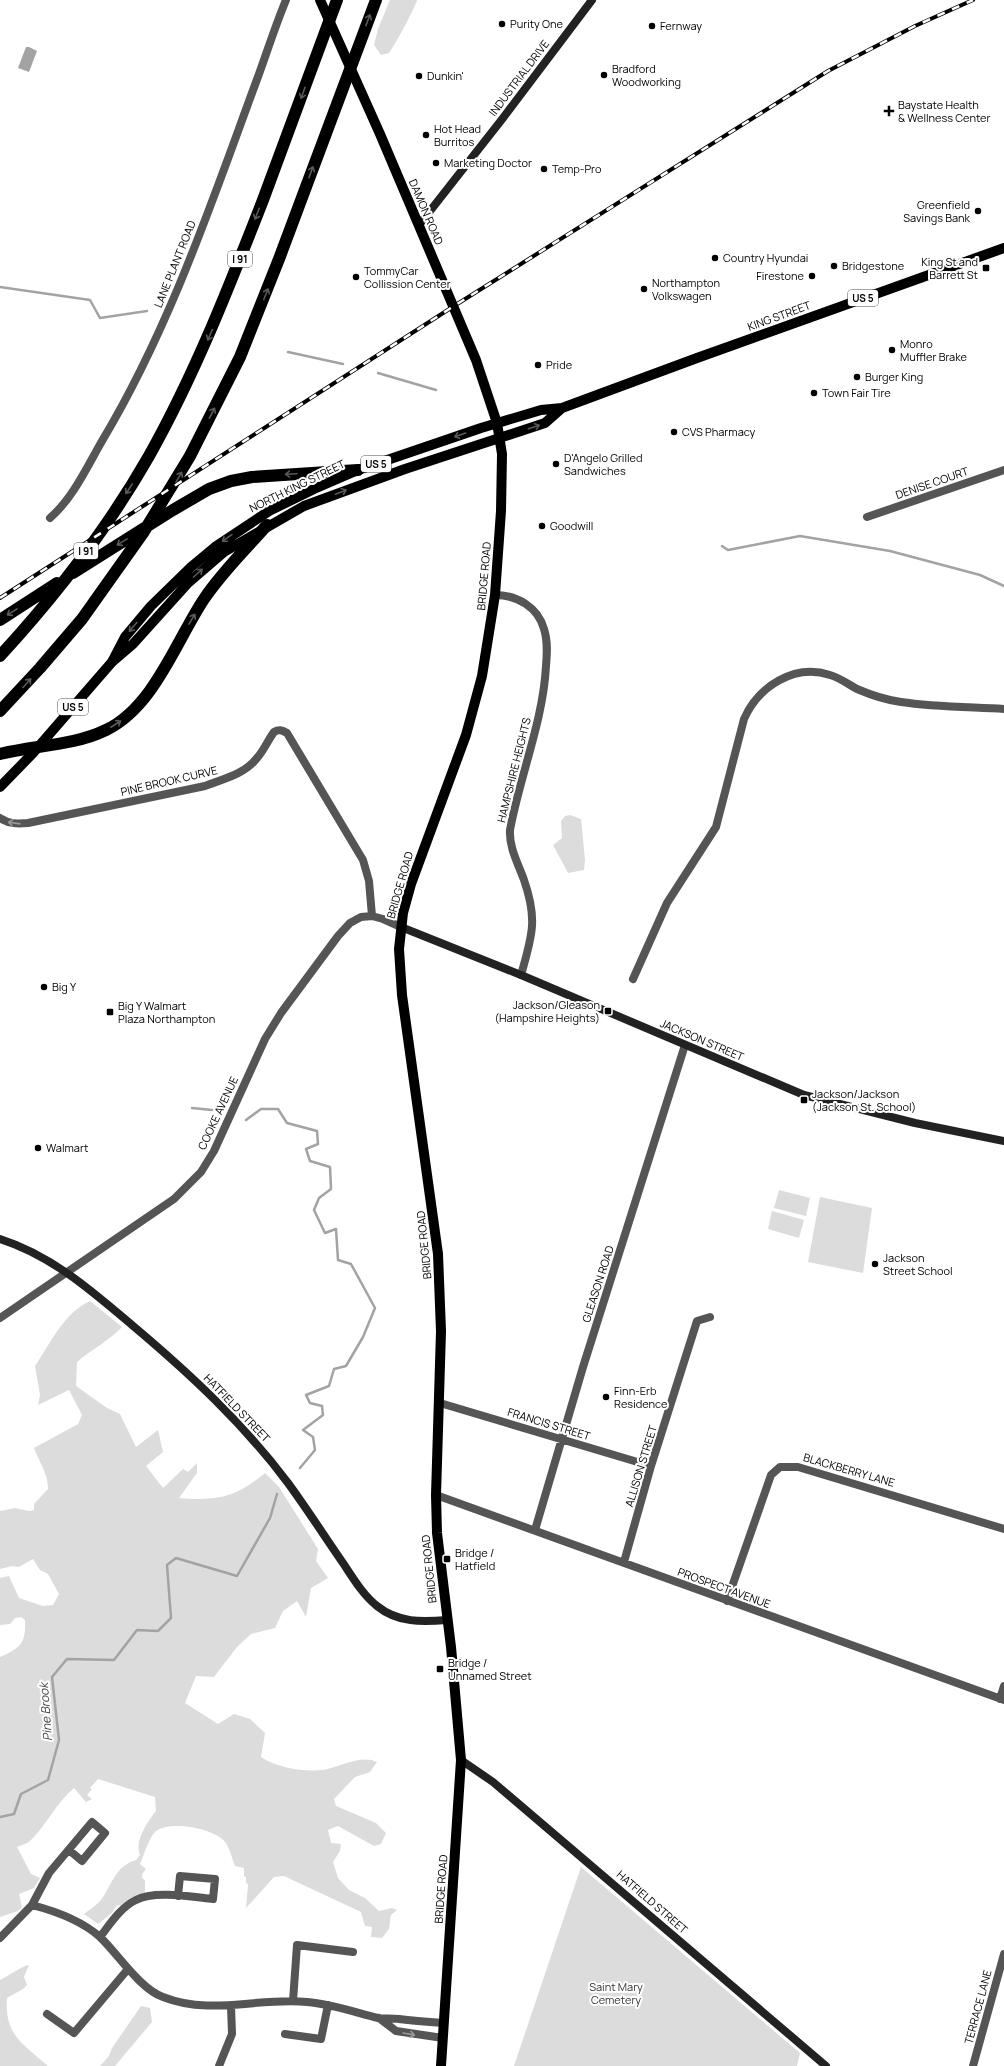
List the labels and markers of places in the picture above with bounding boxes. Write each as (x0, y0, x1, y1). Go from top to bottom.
place label: Purity One (510, 16, 563, 31)
place label: Fernway (660, 18, 702, 33)
marker: Purity One (497, 19, 507, 29)
marker: Fernway (647, 21, 657, 31)
place label: Bradford Woodworking (612, 61, 681, 89)
place label: Dunkin' (427, 68, 464, 83)
marker: Bradford Woodworking (599, 70, 609, 80)
marker: Dunkin' (414, 71, 424, 81)
place label: Baystate Health & Wellness Center (898, 97, 991, 125)
marker: Baystate Health & Wellness Center (883, 105, 895, 117)
place label: Hot Head Burritos (434, 121, 481, 149)
marker: Hot Head Burritos (421, 130, 431, 140)
place label: Marketing Doctor (444, 155, 532, 170)
marker: Marketing Doctor (431, 158, 441, 168)
place label: Temp-Pro (552, 161, 602, 176)
marker: Temp-Pro (539, 164, 549, 174)
place label: Greenfield Savings Bank (903, 197, 971, 225)
marker: Greenfield Savings Bank (973, 206, 983, 216)
place label: Country Hyundai (723, 250, 808, 265)
marker: Country Hyundai (710, 253, 720, 263)
place label: King St and Barrett St (921, 254, 978, 282)
place label: Bridgestone (842, 258, 905, 273)
marker: Bridgestone (829, 261, 839, 271)
place label: TommyCar Collission Center (364, 263, 451, 291)
marker: King St and Barrett St (981, 263, 991, 273)
place label: Firestone (756, 268, 805, 283)
marker: Firestone (807, 271, 817, 281)
marker: TommyCar Collission Center (351, 272, 361, 282)
place label: Northampton Volkswagen (652, 275, 720, 303)
marker: Northampton Volkswagen (639, 284, 649, 294)
place label: Monro Muffler Brake (900, 336, 968, 364)
marker: Monro Muffler Brake (887, 345, 897, 355)
place label: Pride (546, 357, 573, 372)
marker: Pride (533, 360, 543, 370)
place label: Burger King (865, 369, 923, 384)
marker: Burger King (852, 372, 862, 382)
place label: Town Fair Tire (822, 385, 891, 400)
marker: Town Fair Tire (809, 388, 819, 398)
place label: CVS Pharmacy (682, 424, 756, 439)
marker: CVS Pharmacy (669, 427, 679, 437)
place label: D'Angelo Grilled Sandwiches (564, 450, 643, 478)
marker: D'Angelo Grilled Sandwiches (551, 459, 561, 469)
place label: Goodwill (550, 518, 593, 533)
marker: Goodwill (537, 521, 547, 531)
place label: Big Y (52, 979, 77, 994)
marker: Big Y (39, 982, 49, 992)
place label: Jackson/Gleason (Hampshire Heights) (494, 997, 600, 1025)
place label: Big Y Walmart Plaza Northampton (118, 998, 215, 1026)
marker: Jackson/Gleason (Hampshire Heights) (603, 1006, 613, 1016)
marker: Big Y Walmart Plaza Northampton (105, 1007, 115, 1017)
place label: Jackson/Jackson (Jackson St. School) (812, 1086, 916, 1114)
marker: Jackson/Jackson (Jackson St. School) (799, 1095, 809, 1105)
place label: Walmart (46, 1140, 88, 1155)
marker: Walmart (33, 1143, 43, 1153)
place label: Jackson Street School (883, 1250, 953, 1278)
marker: Jackson Street School (870, 1259, 880, 1269)
place label: Finn-Erb Residence (614, 1383, 668, 1411)
marker: Finn-Erb Residence (601, 1392, 611, 1402)
place label: Bridge / Hatfield (455, 1545, 495, 1573)
marker: Bridge / Hatfield (442, 1554, 452, 1564)
place label: Bridge / Unnamed Street (448, 1655, 532, 1683)
marker: Bridge / Unnamed Street (435, 1664, 445, 1674)

